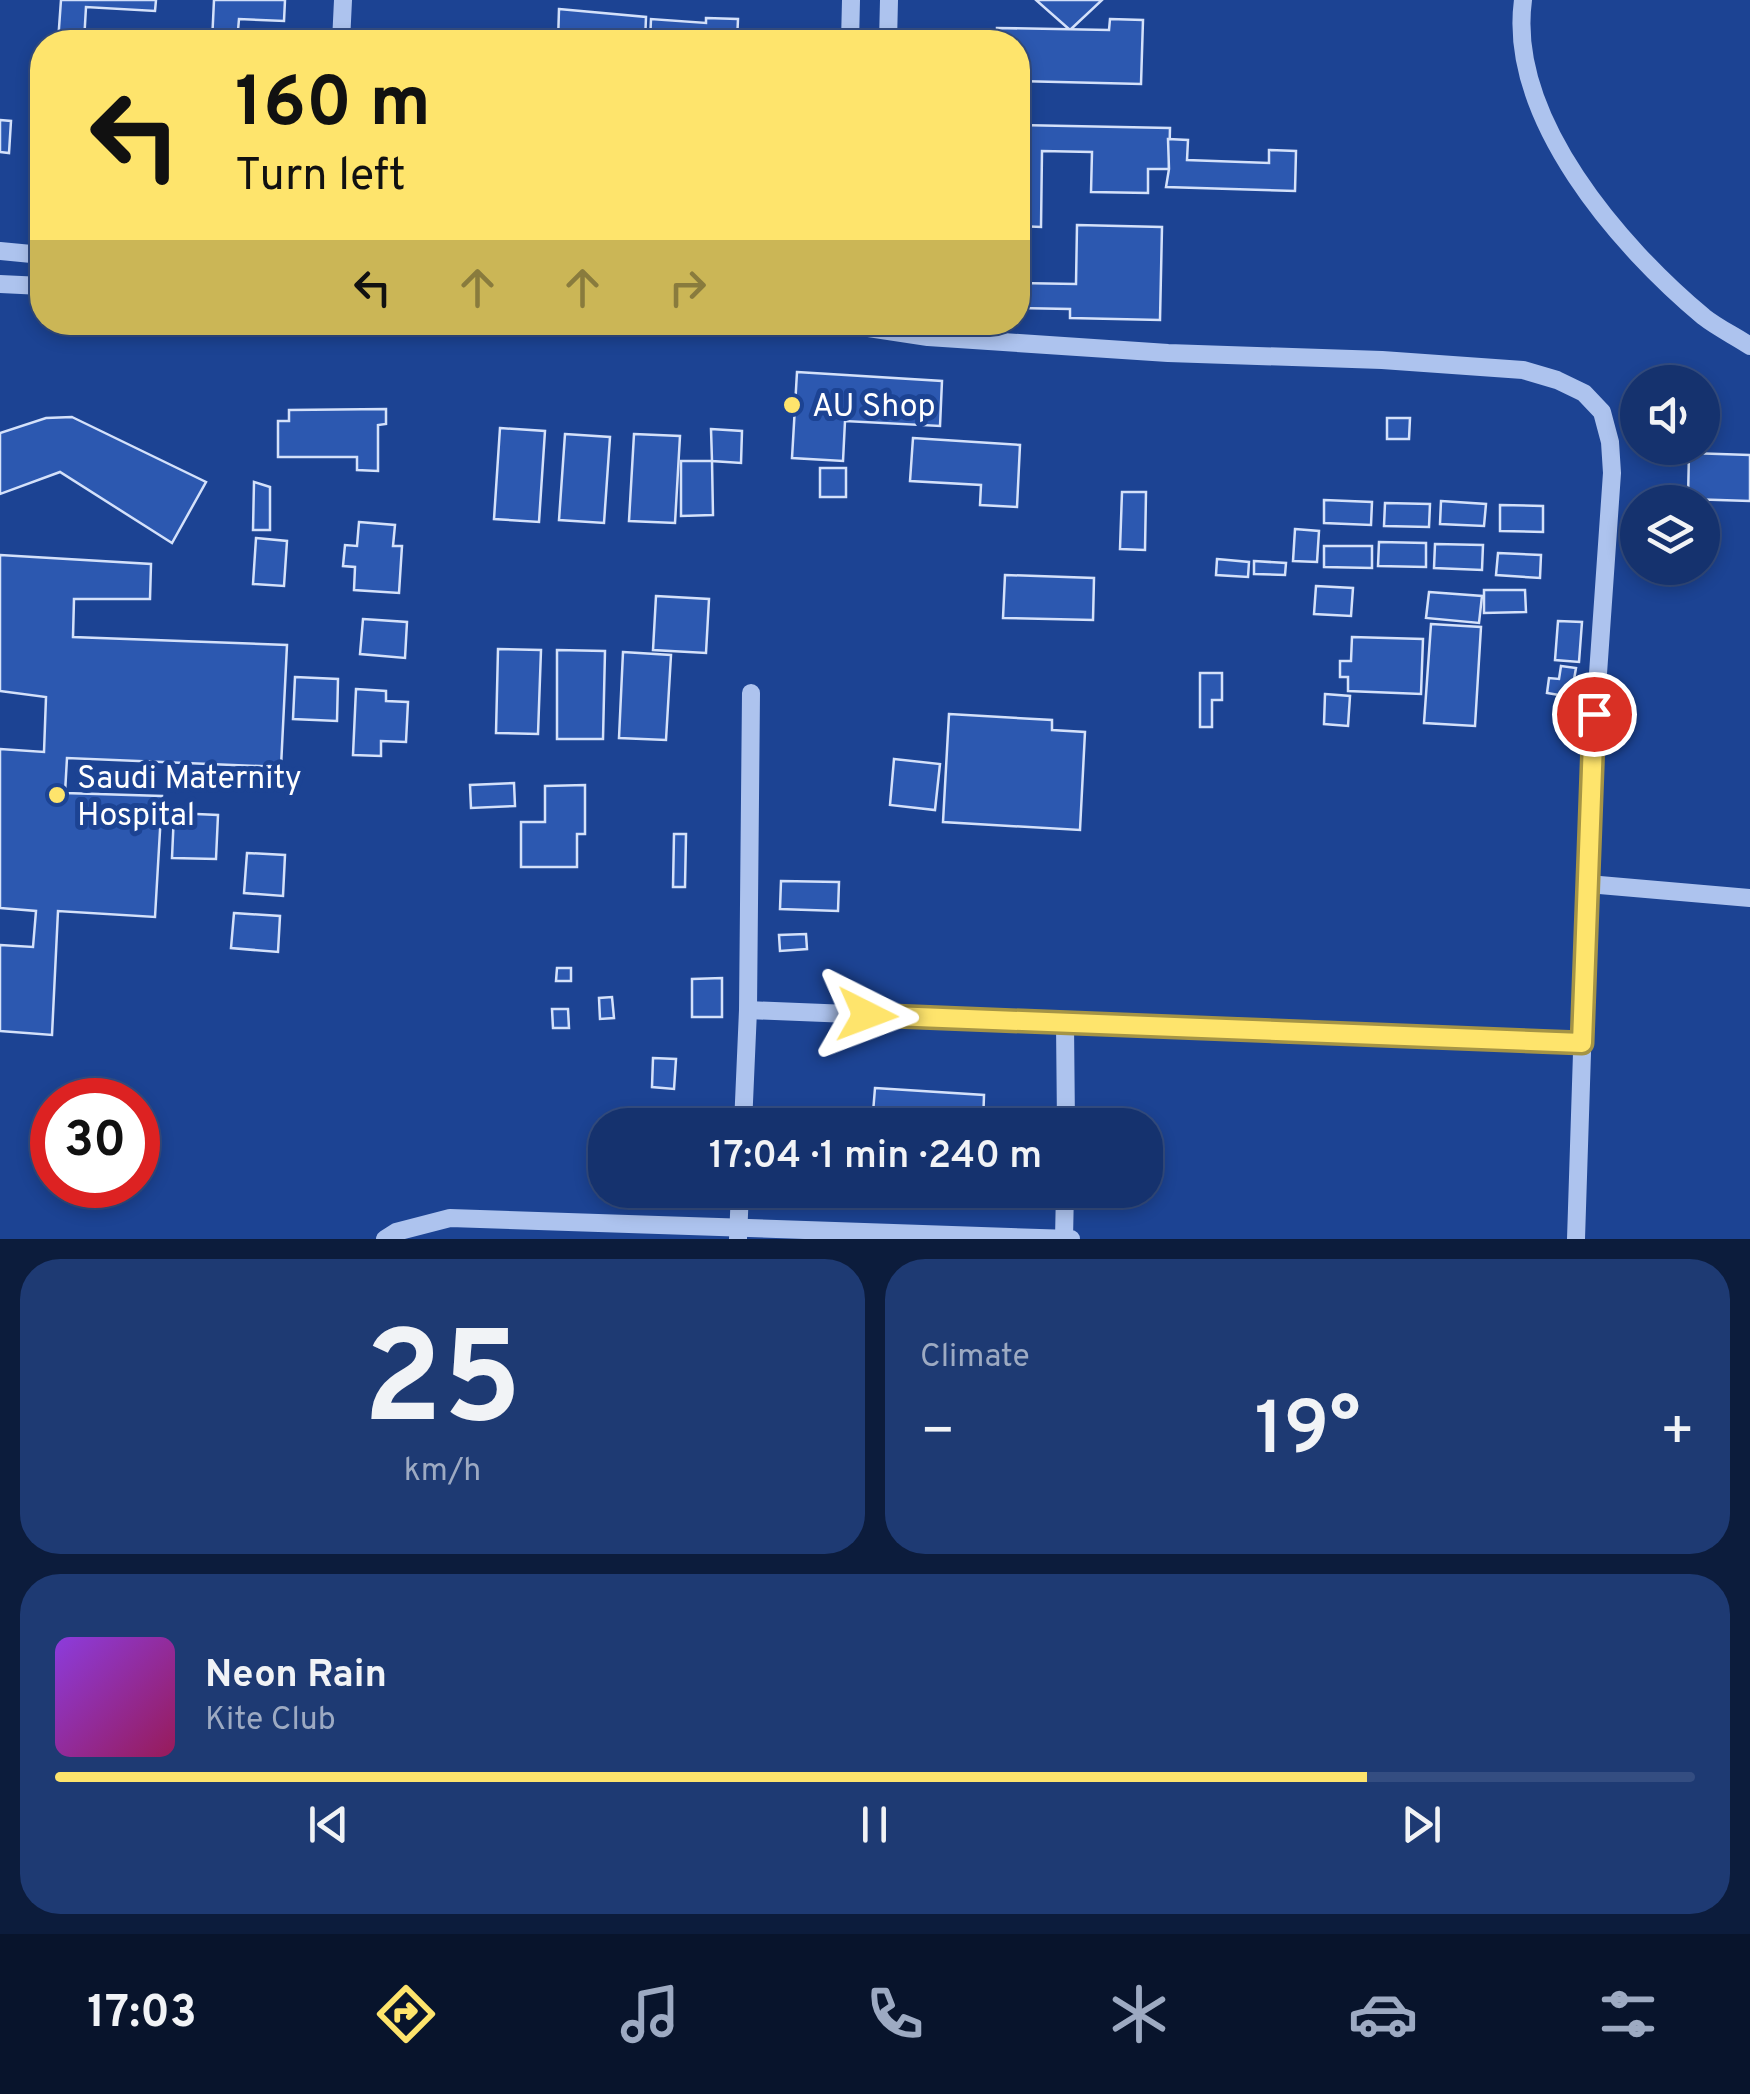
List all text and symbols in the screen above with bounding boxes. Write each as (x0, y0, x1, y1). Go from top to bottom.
text: 160 m (235, 62, 431, 151)
icon: left (70, 70, 200, 200)
text: Turn left (235, 149, 406, 206)
icon: left (345, 260, 400, 315)
icon: ahead (450, 260, 505, 315)
icon: ahead (555, 260, 610, 315)
icon: right (660, 260, 715, 315)
map controls (1620, 365, 1720, 585)
button: sound (1620, 365, 1720, 465)
place label: AU Shop (812, 388, 935, 428)
marker: AU Shop (781, 394, 803, 416)
button: layers (1620, 485, 1720, 585)
pin (1552, 672, 1637, 757)
icon: arrive (1567, 687, 1622, 742)
place label: Saudi Maternity Hospital (77, 760, 302, 837)
marker: Saudi Maternity Hospital (46, 784, 68, 806)
position arrow (815, 963, 919, 1067)
speed limit sign: 30 (30, 1078, 160, 1208)
text: 17:04 · 1 min · 240 m (709, 1133, 1042, 1182)
text: 25 (363, 1304, 522, 1469)
text: Climate (920, 1338, 1030, 1378)
text: 19° (1254, 1386, 1361, 1481)
text: − (920, 1399, 955, 1469)
text: + (1660, 1399, 1695, 1469)
text: km/h (404, 1452, 481, 1492)
text: Neon Rain (205, 1652, 387, 1701)
text: Kite Club (205, 1701, 336, 1741)
icon: previous (301, 1797, 356, 1852)
icon: pause (847, 1797, 902, 1852)
icon: next (1394, 1797, 1449, 1852)
icon: directions (371, 1979, 441, 2049)
icon: music (615, 1979, 685, 2049)
icon: phone (860, 1979, 930, 2049)
icon: climate (1104, 1979, 1174, 2049)
icon: car (1348, 1979, 1418, 2049)
icon: filters (1593, 1979, 1663, 2049)
text: 17:03 (87, 1986, 197, 2043)

